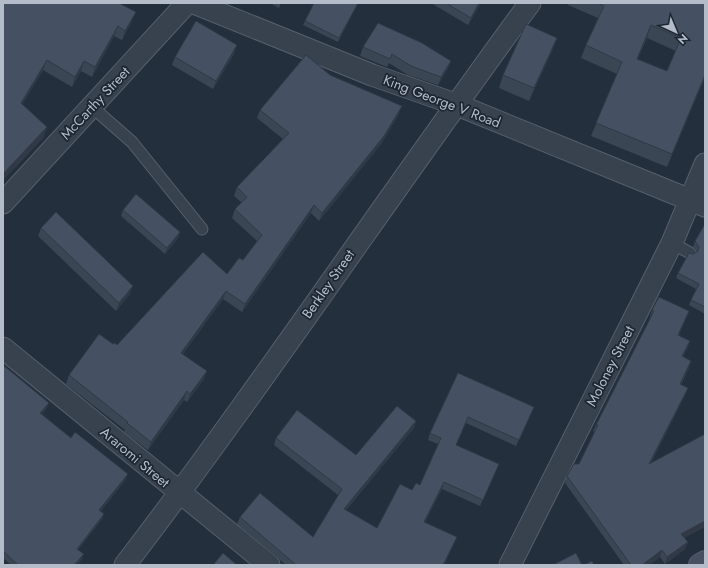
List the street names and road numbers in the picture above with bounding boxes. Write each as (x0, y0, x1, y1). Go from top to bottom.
street label: McCarthy Street (56, 61, 135, 144)
street label: King George V Road (380, 69, 504, 133)
street label: Berkley Street (297, 245, 359, 322)
street label: Moloney Street (581, 322, 639, 410)
street label: Araromi Street (96, 422, 175, 492)

